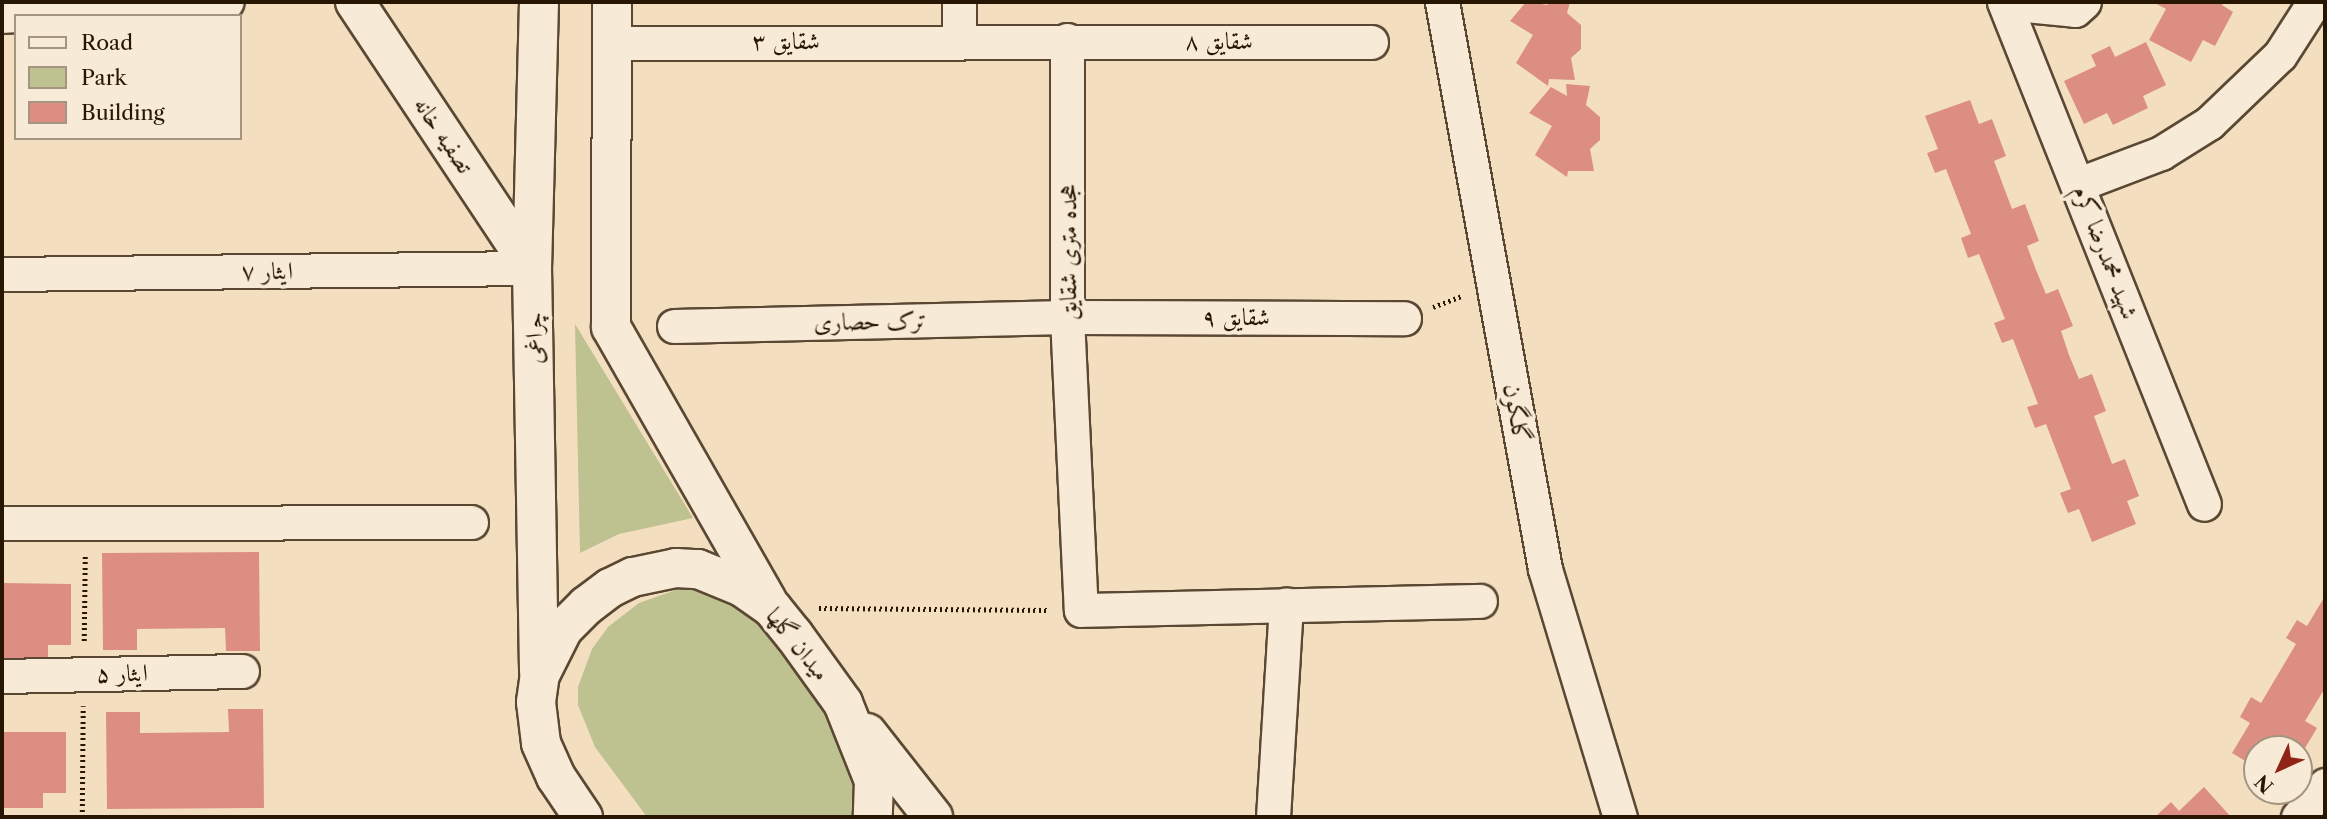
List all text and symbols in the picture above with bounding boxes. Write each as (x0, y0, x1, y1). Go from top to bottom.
legend (14, 14, 242, 140)
street label: شقایق ۳ (752, 27, 820, 55)
street label: شقایق ۸ (1185, 27, 1253, 55)
text: Road (81, 30, 133, 55)
text: Park (81, 65, 127, 90)
street label: تصفیه خانه (408, 91, 480, 179)
text: Building (81, 100, 165, 125)
street label: شهید محمدرضا کرم (2067, 181, 2145, 323)
street label: هجده متری شقایق (1054, 184, 1082, 320)
street label: ایثار ۷ (241, 256, 293, 286)
street label: شقایق ۹ (1202, 303, 1270, 331)
street label: ترک حصاری (813, 306, 927, 336)
street label: چراغی (519, 312, 549, 364)
street label: گلگون (1498, 381, 1536, 445)
street label: میدان گلها (760, 602, 836, 686)
street label: ایثار ۵ (96, 658, 148, 688)
north arrow (2243, 735, 2313, 805)
text: N (2250, 770, 2278, 798)

